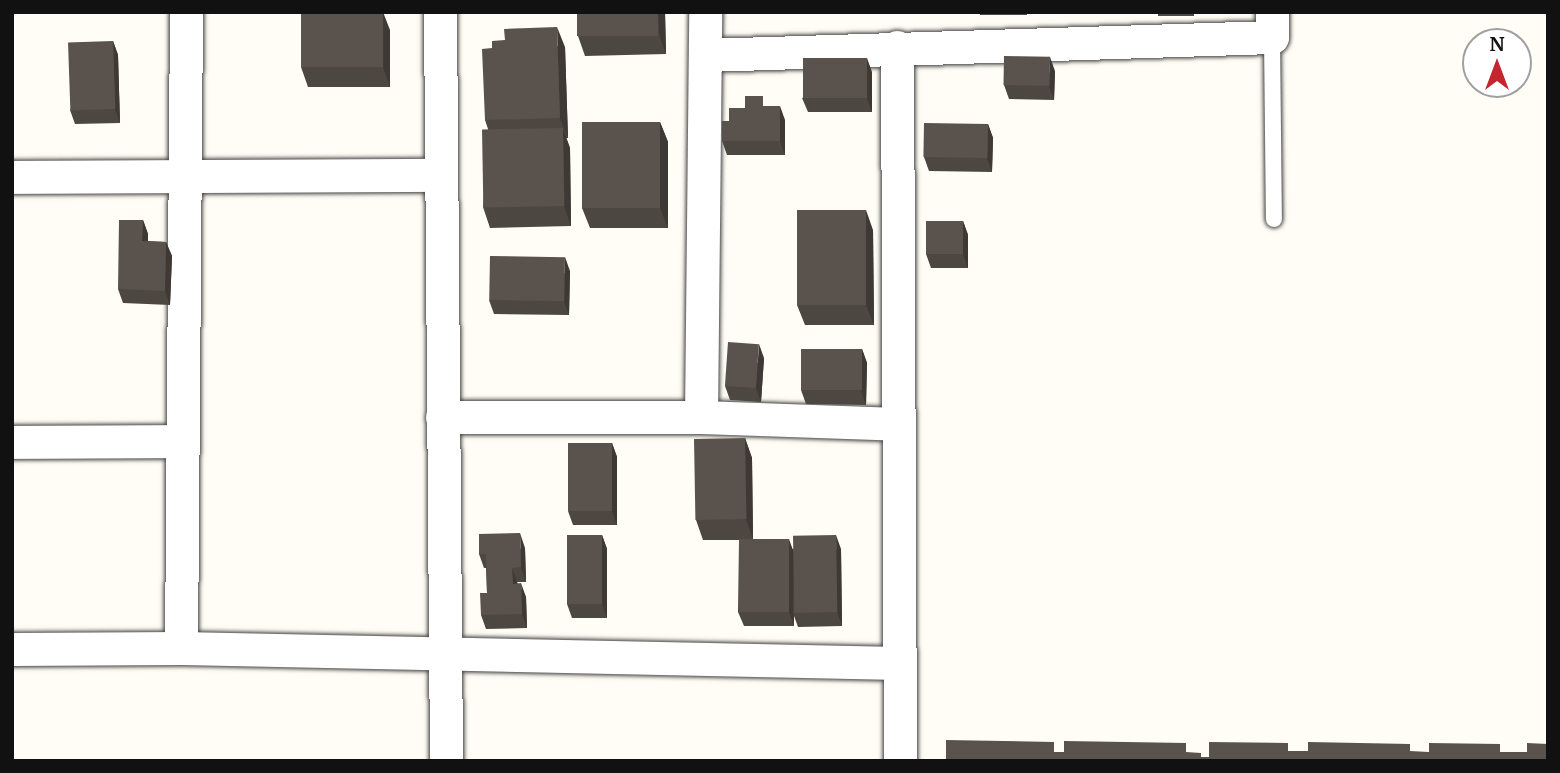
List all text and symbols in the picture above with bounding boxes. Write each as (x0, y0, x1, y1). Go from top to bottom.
north arrow (1462, 28, 1532, 98)
text: N (1489, 32, 1505, 56)

